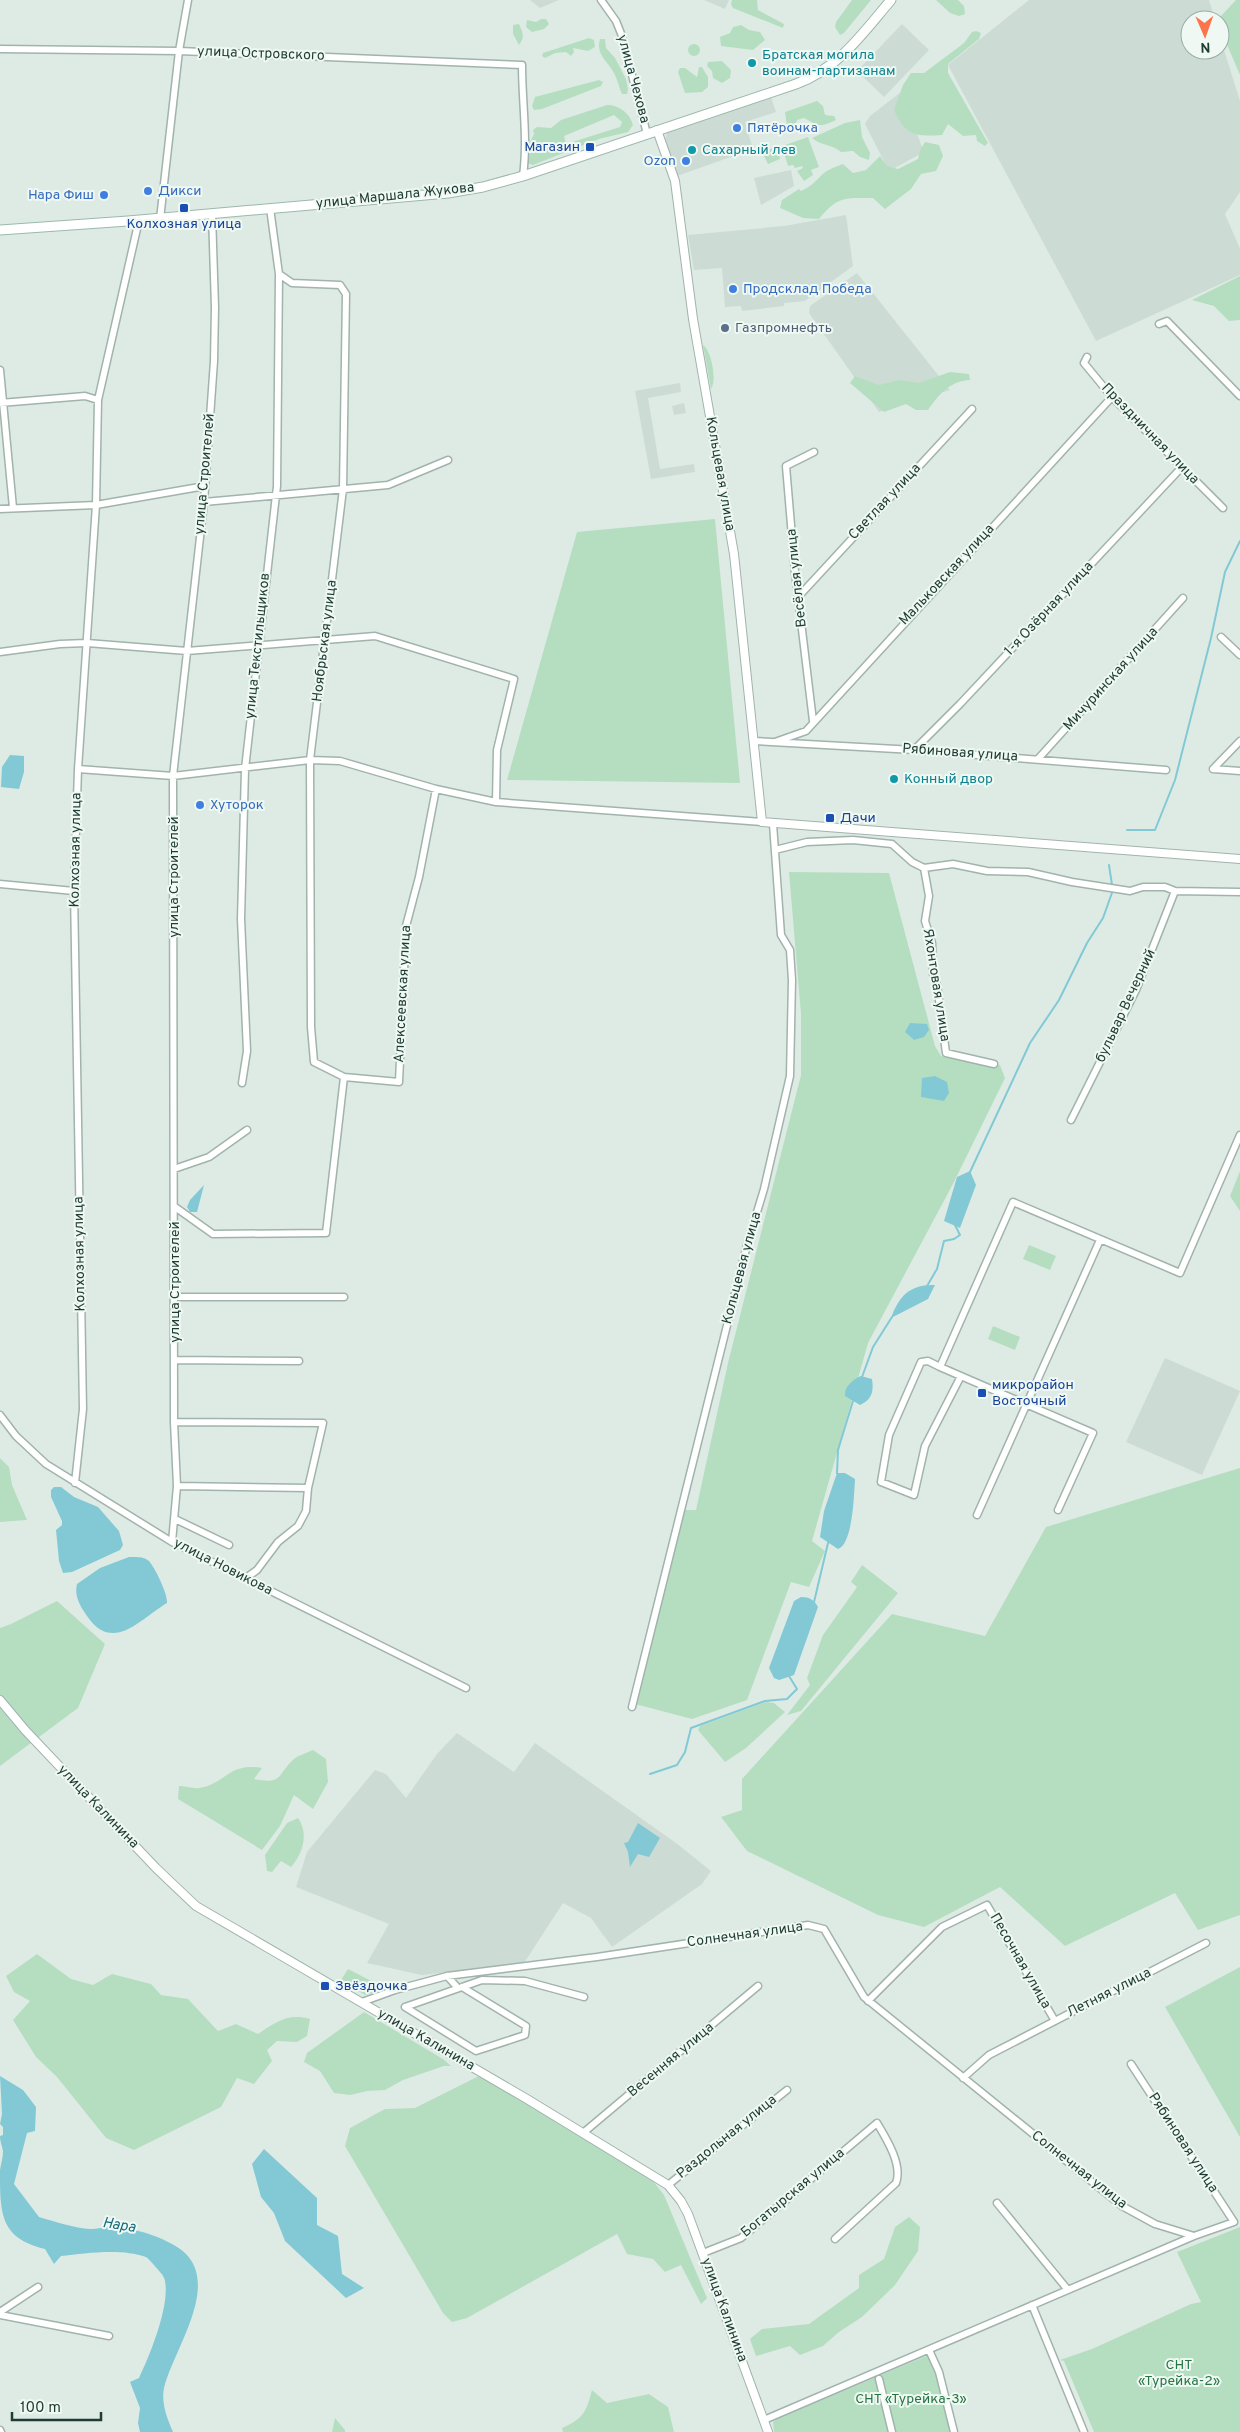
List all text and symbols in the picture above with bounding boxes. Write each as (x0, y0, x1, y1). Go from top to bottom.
north arrow (1180, 10, 1230, 60)
street label: улица Чехова (613, 33, 653, 125)
text: N (1200, 38, 1211, 55)
street label: улица Островского (197, 43, 325, 65)
place label: Братская могила воинам-партизанам (762, 47, 895, 80)
marker: Братская могила воинам-партизанам (746, 57, 758, 69)
place label: Пятёрочка (747, 120, 818, 137)
marker: Пятёрочка (731, 122, 743, 134)
place label: Магазин (524, 139, 580, 156)
marker: Магазин (584, 141, 596, 153)
place label: Сахарный лев (702, 142, 796, 159)
marker: Сахарный лев (686, 144, 698, 156)
place label: Ozon (643, 153, 676, 170)
marker: Ozon (680, 155, 692, 167)
street label: улица Маршала Жукова (315, 179, 475, 213)
place label: Дикси (158, 183, 202, 200)
marker: Дикси (142, 185, 154, 197)
place label: Нара Фиш (28, 187, 94, 204)
marker: Нара Фиш (98, 189, 110, 201)
marker: Колхозная улица (178, 202, 190, 214)
place label: Колхозная улица (127, 216, 241, 233)
place label: Продсклад Победа (743, 281, 872, 298)
marker: Продсклад Победа (727, 283, 739, 295)
place label: Газпромнефть (735, 320, 832, 337)
marker: Газпромнефть (719, 322, 731, 334)
street label: Праздничная улица (1097, 380, 1203, 488)
street label: улица Строителей (191, 413, 219, 535)
street label: Кольцевая улица (702, 416, 738, 532)
street label: Светлая улица (845, 460, 925, 544)
street label: Мальковская улица (896, 521, 998, 629)
street label: Весёлая улица (783, 528, 811, 628)
street label: 1-я Озёрная улица (1001, 558, 1097, 660)
street label: улица Текстильщиков (242, 572, 274, 720)
street label: Ноябрьская улица (309, 579, 341, 703)
street label: Мичуринская улица (1060, 624, 1162, 734)
street label: Рябиновая улица (902, 740, 1018, 766)
place label: Конный двор (904, 771, 993, 788)
marker: Конный двор (888, 773, 900, 785)
street label: Колхозная улица (66, 792, 86, 908)
place label: Хуторок (210, 797, 264, 814)
marker: Хуторок (194, 799, 206, 811)
place label: Дачи (840, 810, 876, 827)
marker: Дачи (824, 812, 836, 824)
street label: улица Строителей (166, 816, 183, 938)
street label: Алексеевская улица (391, 925, 415, 1063)
street label: Яхонтовая улица (919, 927, 953, 1043)
street label: бульвар Вечерний (1092, 947, 1160, 1065)
street label: Колхозная улица (70, 1196, 90, 1312)
street label: Кольцевая улица (719, 1210, 765, 1326)
street label: улица Строителей (167, 1221, 184, 1343)
place label: микрорайон Восточный (992, 1377, 1074, 1410)
marker: микрорайон Восточный (976, 1387, 988, 1399)
street label: улица Новикова (171, 1535, 275, 1599)
street label: улица Калинина (54, 1762, 142, 1852)
street label: Песочная улица (986, 1910, 1054, 2012)
street label: Солнечная улица (686, 1918, 804, 1952)
street label: Летняя улица (1064, 1964, 1154, 2022)
place label: Звёздочка (335, 1978, 407, 1995)
marker: Звёздочка (319, 1980, 331, 1992)
street label: улица Калинина (374, 2005, 478, 2075)
street label: Весенняя улица (624, 2019, 718, 2101)
street label: Рябиновая улица (1144, 2090, 1222, 2196)
street label: Раздольная улица (674, 2091, 780, 2183)
street label: Солнечная улица (1028, 2127, 1130, 2213)
street label: Богатырская улица (738, 2145, 848, 2241)
water label: Нара (101, 2214, 137, 2238)
street label: улица Калинина (697, 2256, 751, 2364)
park label: СНТ «Турейка-2» (1138, 2357, 1220, 2390)
scale bar (12, 2390, 101, 2422)
park label: СНТ «Турейка-3» (855, 2391, 967, 2408)
text: 100 m (20, 2399, 61, 2418)

